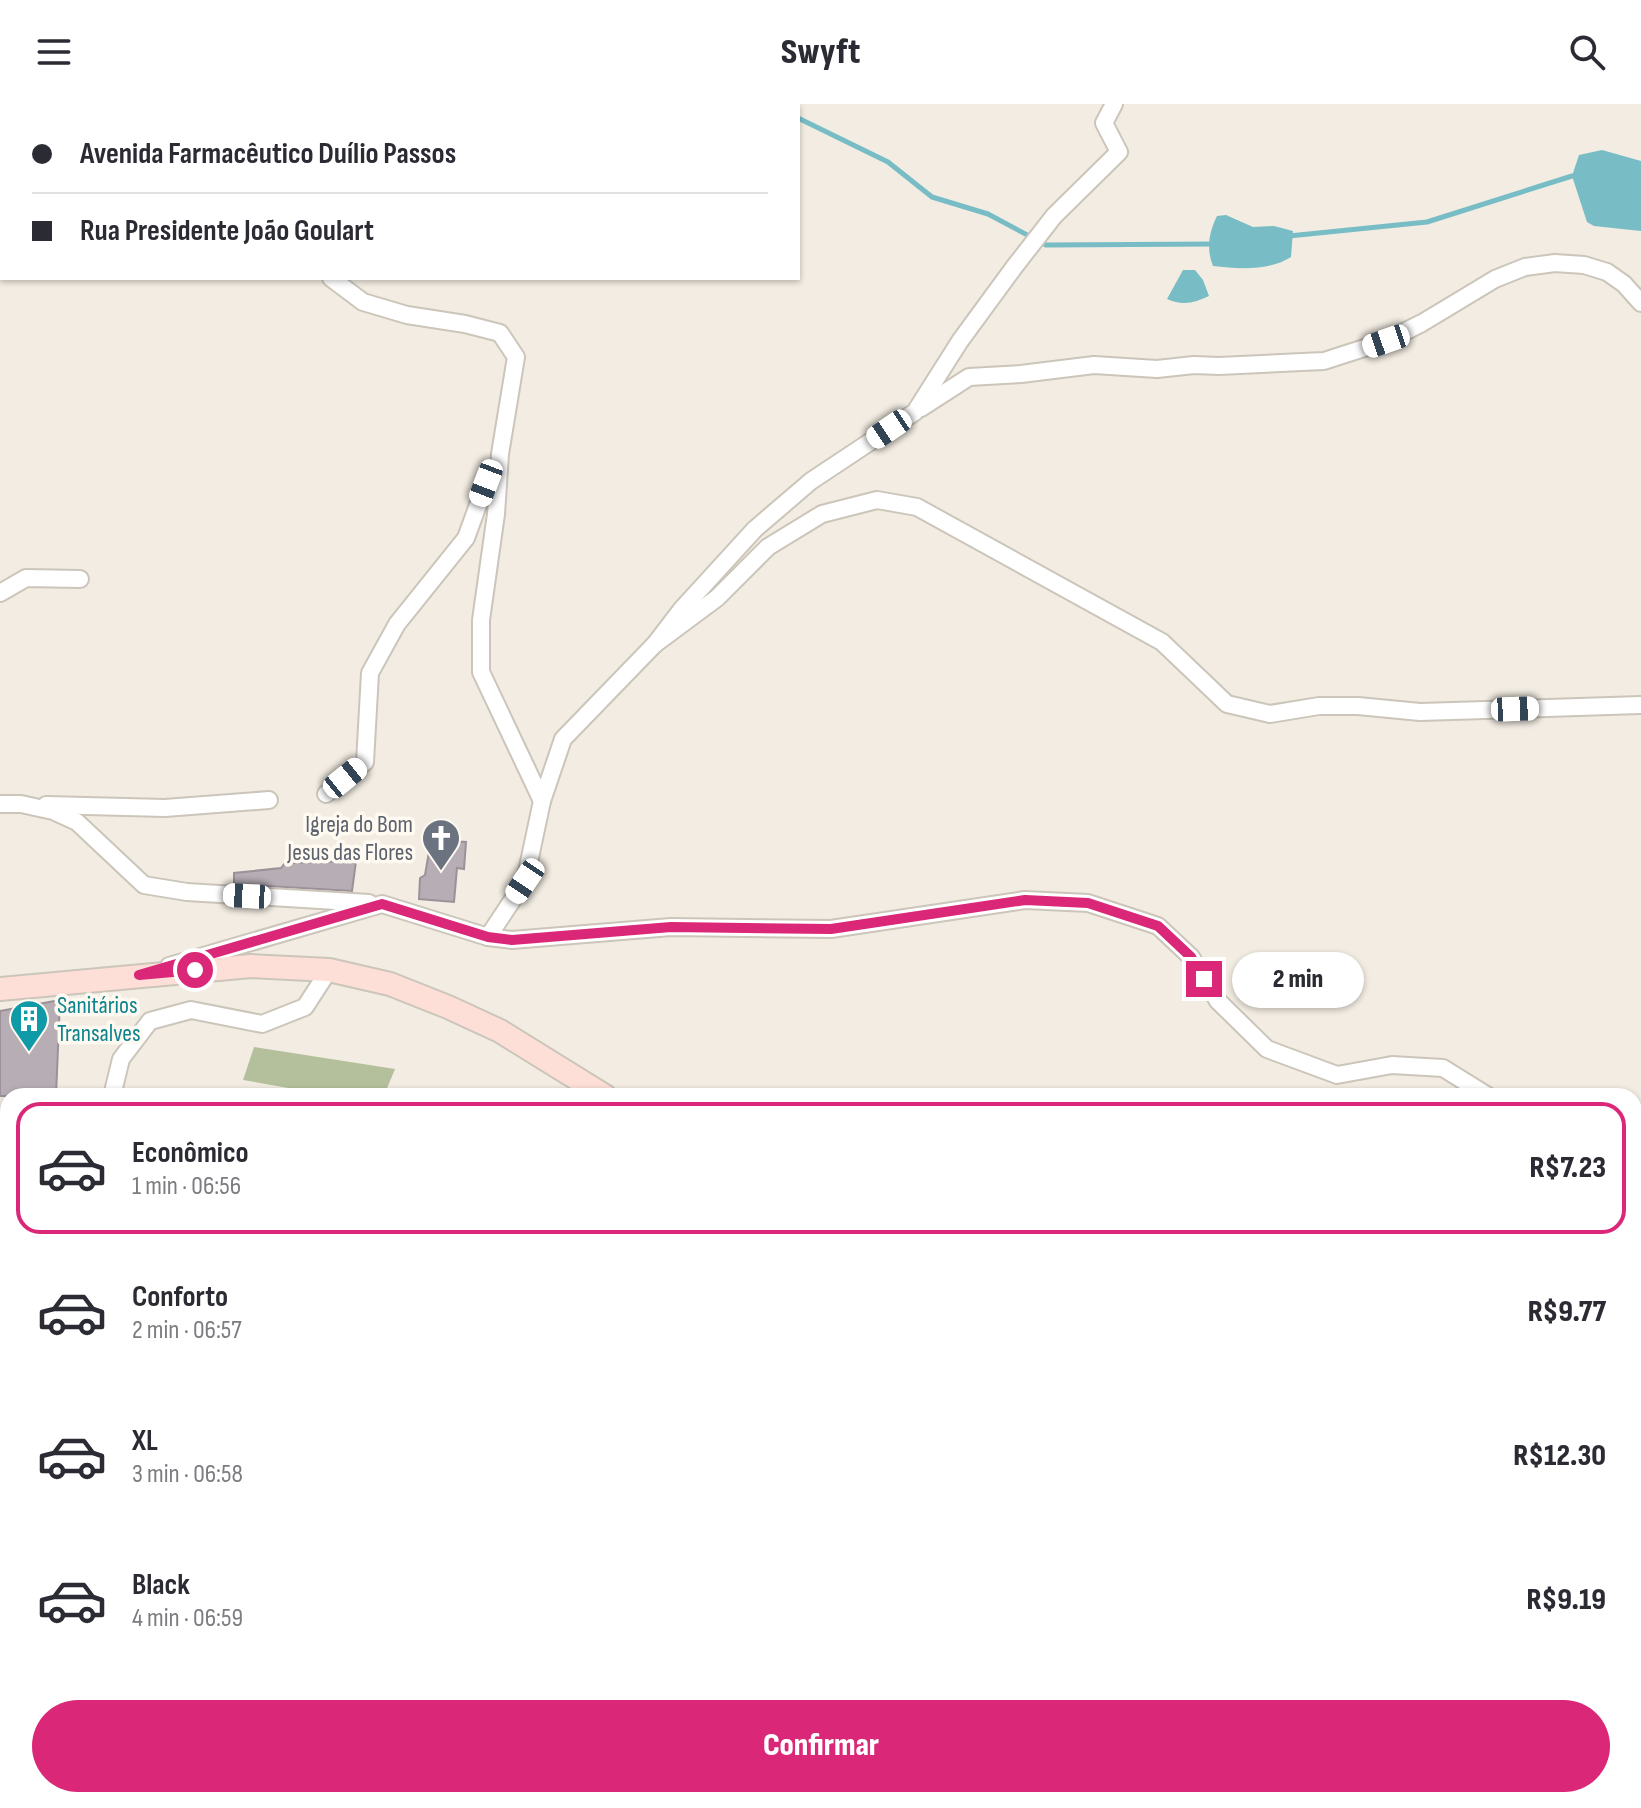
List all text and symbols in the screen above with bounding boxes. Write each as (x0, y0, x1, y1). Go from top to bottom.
icon: menu (32, 30, 76, 74)
icon: search (1565, 30, 1609, 74)
text: Swyft (781, 31, 860, 74)
text: Avenida Farmacêutico Duílio Passos (80, 136, 456, 172)
text: Rua Presidente João Goulart (80, 213, 374, 249)
car (1359, 322, 1413, 360)
car (862, 406, 916, 452)
car (466, 456, 506, 510)
car (1491, 696, 1539, 722)
car (319, 754, 371, 802)
place label: Igreja do Bom Jesus das Flores (286, 810, 413, 867)
church icon: Igreja do Bom Jesus das Flores (420, 817, 462, 872)
car (502, 854, 548, 908)
car (222, 883, 272, 909)
callout: 2 min (1232, 951, 1364, 1007)
route start (177, 952, 213, 988)
route end (1186, 961, 1222, 997)
text: 2 min (1273, 964, 1323, 995)
place label: Sanitários Transalves (57, 991, 141, 1048)
building icon: Sanitários Transalves (8, 998, 50, 1053)
icon: car (36, 1132, 108, 1204)
text: Econômico (132, 1135, 249, 1171)
text: R$7.23 (1530, 1150, 1606, 1186)
text: 1 min · 06:56 (132, 1171, 241, 1202)
icon: car (36, 1276, 108, 1348)
text: Conforto (132, 1279, 228, 1315)
text: R$9.77 (1528, 1294, 1606, 1330)
text: 2 min · 06:57 (132, 1315, 242, 1346)
icon: car (36, 1420, 108, 1492)
text: XL (132, 1423, 158, 1459)
text: R$12.30 (1513, 1438, 1606, 1474)
text: 3 min · 06:58 (132, 1459, 243, 1490)
icon: car (36, 1564, 108, 1636)
text: Black (132, 1567, 190, 1603)
text: R$9.19 (1527, 1582, 1606, 1618)
text: 4 min · 06:59 (132, 1603, 243, 1634)
button: Confirmar (32, 1700, 1610, 1792)

